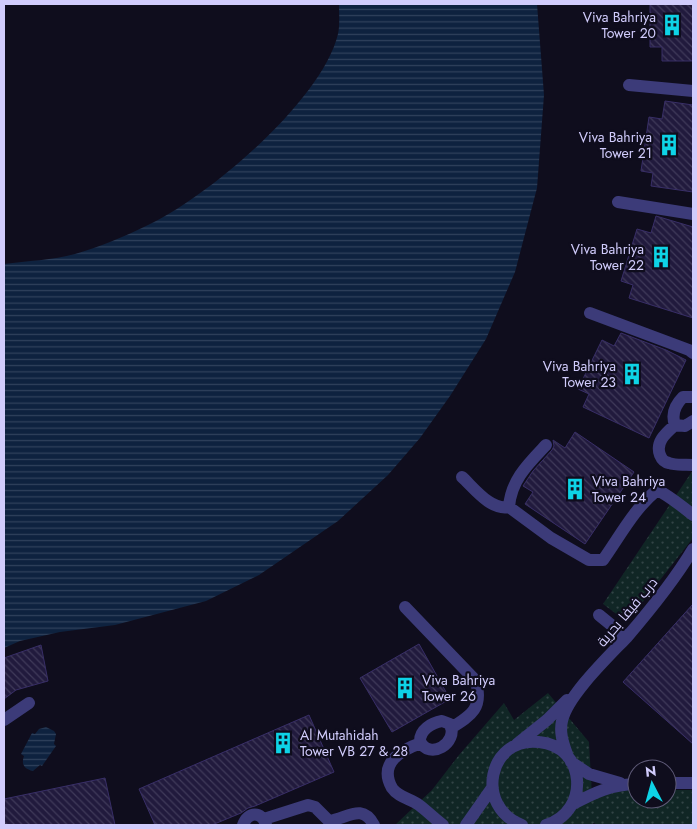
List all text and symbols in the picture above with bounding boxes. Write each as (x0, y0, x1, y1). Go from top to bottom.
place label: Viva Bahriya Tower 20 (583, 7, 656, 43)
building icon: Viva Bahriya Tower 20 (659, 12, 685, 38)
place label: Viva Bahriya Tower 21 (579, 127, 652, 163)
building icon: Viva Bahriya Tower 21 (656, 132, 682, 158)
place label: Viva Bahriya Tower 22 (571, 239, 644, 275)
building icon: Viva Bahriya Tower 22 (648, 244, 674, 270)
place label: Viva Bahriya Tower 23 (543, 356, 616, 392)
building icon: Viva Bahriya Tower 23 (619, 361, 645, 387)
place label: Viva Bahriya Tower 24 (592, 471, 665, 507)
building icon: Viva Bahriya Tower 24 (562, 476, 588, 502)
street label: درب فيفا بحرية (592, 573, 662, 651)
place label: Viva Bahriya Tower 26 (422, 670, 495, 706)
building icon: Viva Bahriya Tower 26 (392, 675, 418, 701)
place label: Al Mutahidah Tower VB 27 & 28 (300, 725, 408, 761)
building icon: Al Mutahidah Tower VB 27 & 28 (270, 730, 296, 756)
north arrow (627, 759, 677, 809)
text: N (644, 761, 657, 782)

